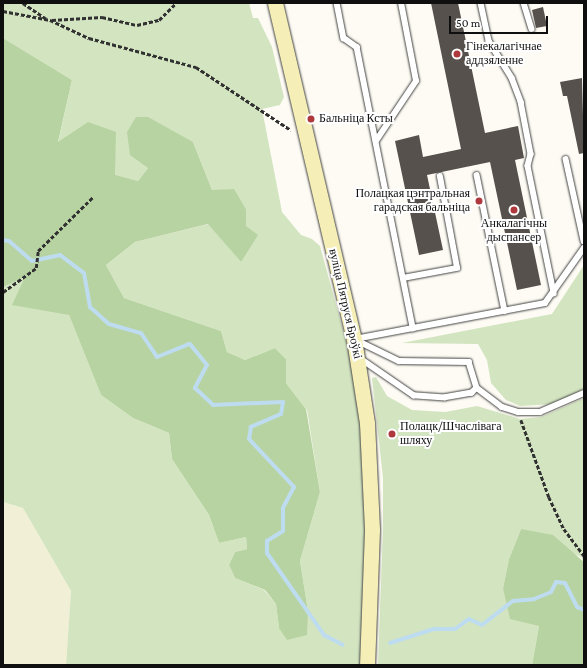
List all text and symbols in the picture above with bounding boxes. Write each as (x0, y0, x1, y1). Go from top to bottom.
scale bar (451, 8, 550, 34)
text: 50 m (456, 16, 480, 30)
place label: Гінекалагічнае аддзяленне (466, 40, 542, 68)
marker: Гінекалагічнае аддзяленне (451, 48, 463, 60)
place label: Бальніца Ксты (319, 112, 393, 126)
marker: Бальніца Ксты (306, 114, 316, 124)
place label: Полацкая цэнтральная гарадская бальніца (355, 187, 470, 215)
marker: Полацкая цэнтральная гарадская бальніца (473, 195, 485, 207)
marker: Анкалагічны дыспансер (508, 204, 520, 216)
place label: Анкалагічны дыспансер (481, 217, 547, 245)
street label: вуліца Пятруся Броўкі (325, 248, 365, 360)
place label: Полацк/Шчаслівага шляху (400, 420, 502, 448)
marker: Полацк/Шчаслівага шляху (387, 429, 397, 439)

